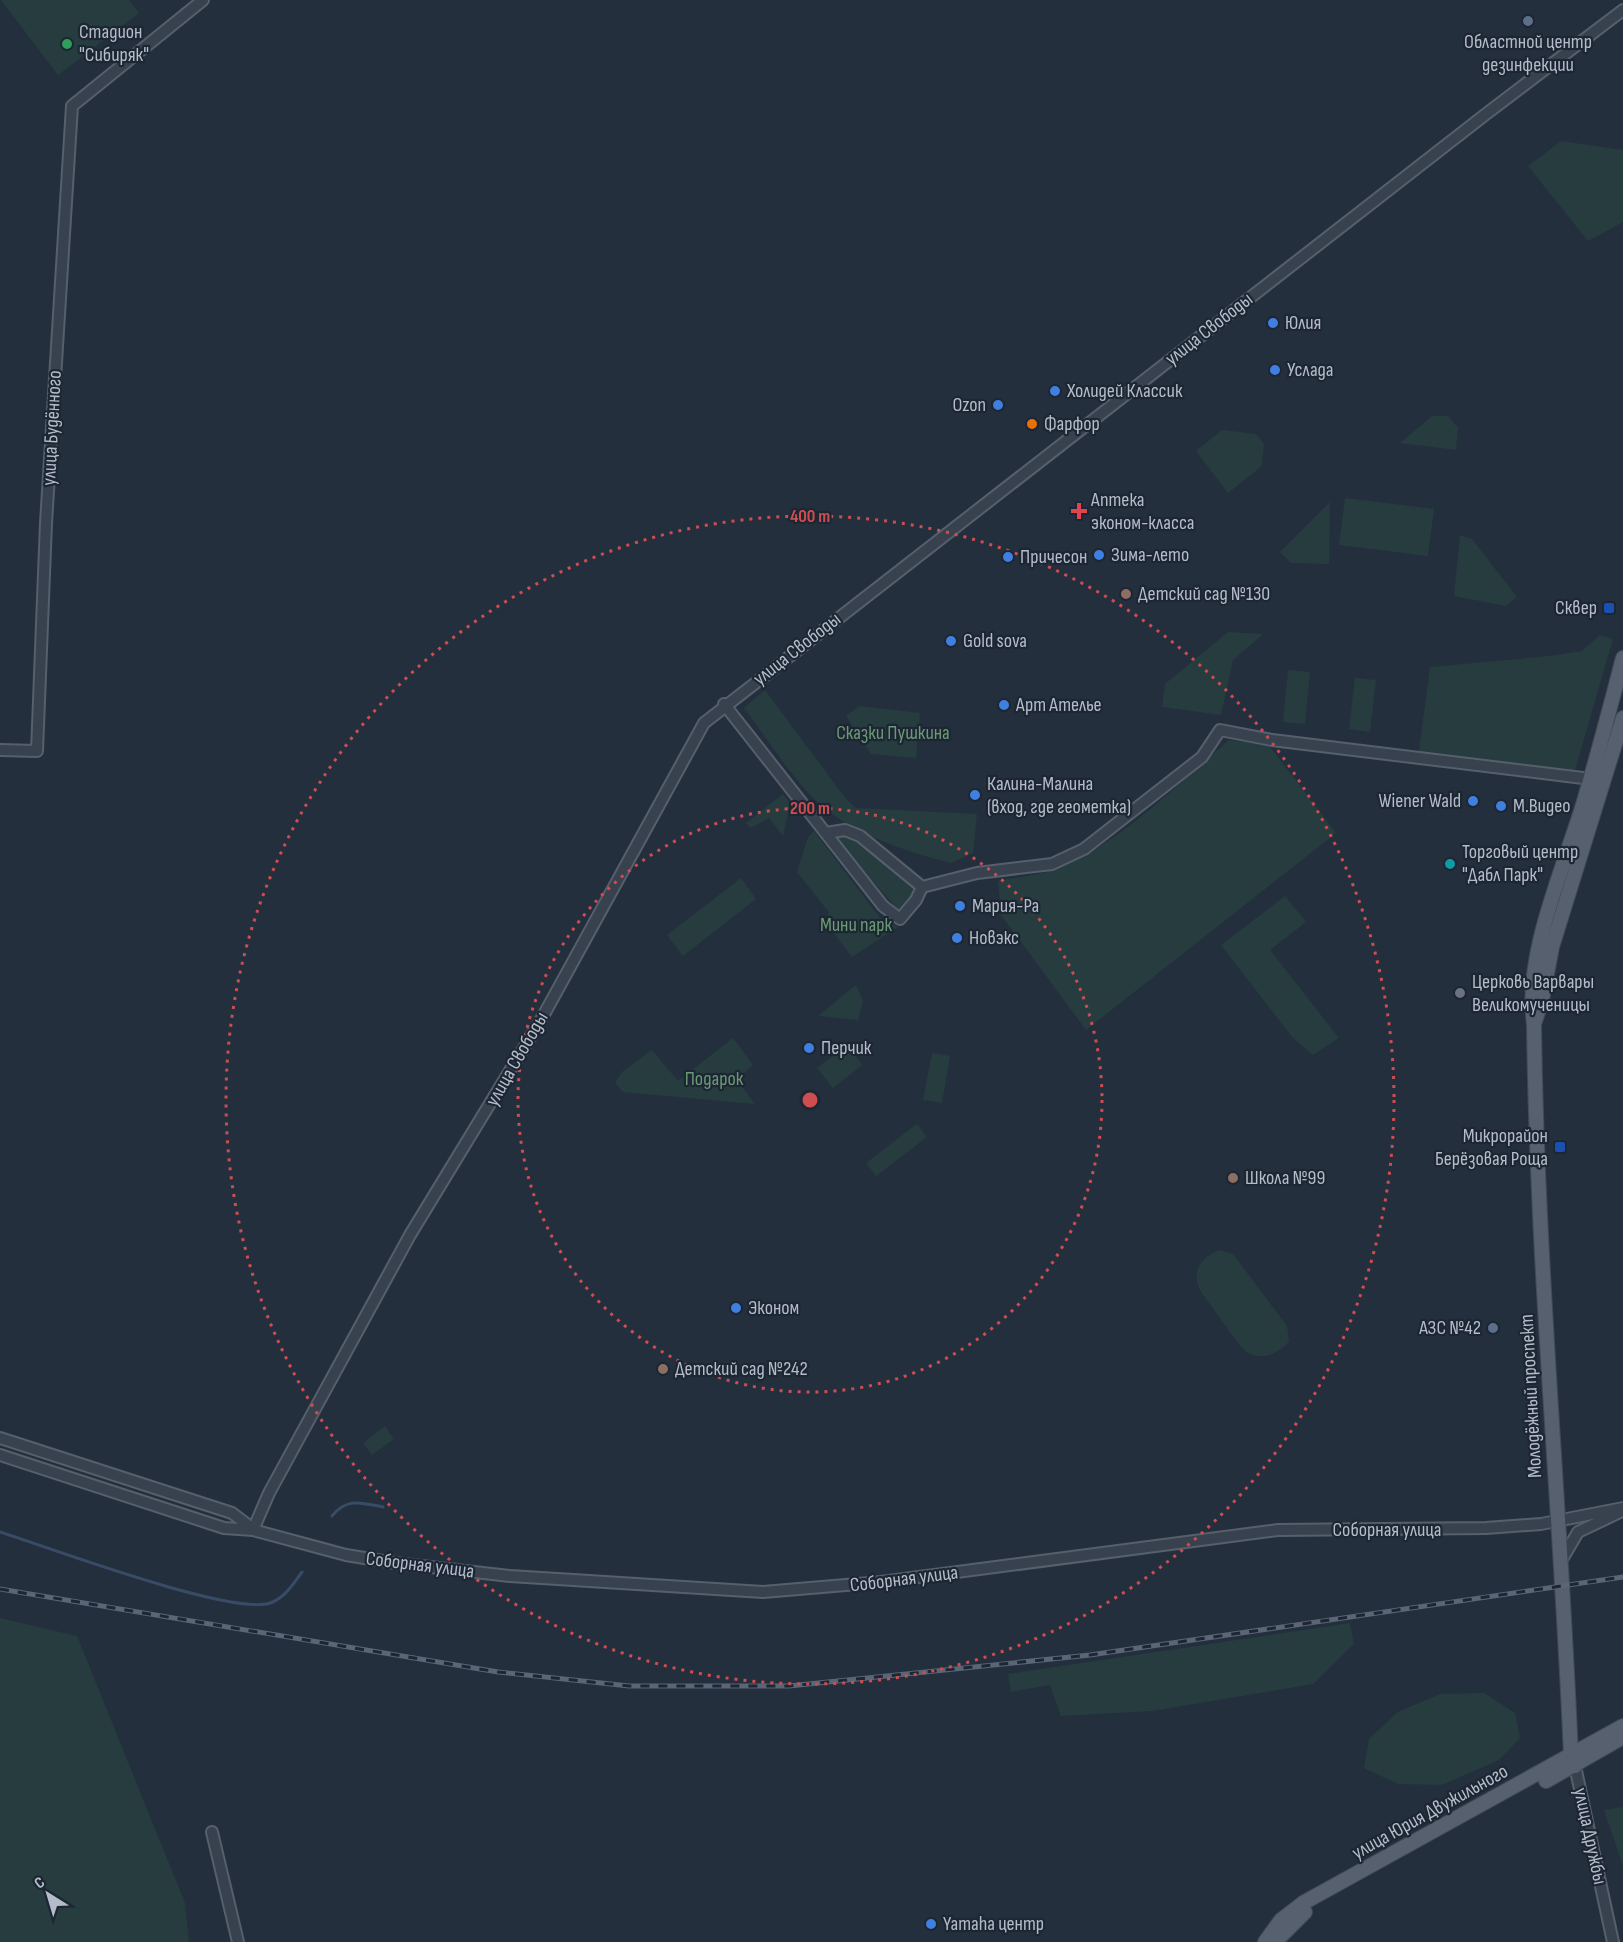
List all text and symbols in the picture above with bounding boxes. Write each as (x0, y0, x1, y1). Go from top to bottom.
marker: Областной центр дезинфекции (1521, 14, 1535, 28)
place label: Стадион "Сибиряк" (79, 20, 149, 67)
place label: Областной центр дезинфекции (1464, 30, 1592, 77)
marker: Стадион "Сибиряк" (60, 37, 74, 51)
street label: улица Свободы (1160, 287, 1258, 371)
place label: Юлия (1285, 311, 1321, 335)
marker: Юлия (1266, 316, 1280, 330)
place label: Услада (1287, 358, 1334, 382)
marker: Услада (1268, 363, 1282, 377)
street label: улица Будённого (37, 370, 67, 486)
place label: Холидей Классик (1066, 379, 1183, 403)
marker: Холидей Классик (1048, 384, 1062, 398)
place label: Ozon (952, 393, 986, 417)
marker: Ozon (991, 398, 1005, 412)
place label: Фарфор (1044, 412, 1100, 436)
marker: Фарфор (1025, 417, 1039, 431)
place label: Аптека эконом-класса (1090, 488, 1194, 535)
marker: Аптека эконом-класса (1072, 504, 1086, 518)
text: 400 m (790, 506, 830, 527)
place label: Зима-лето (1111, 543, 1189, 567)
place label: Причесон (1020, 545, 1087, 569)
marker: Зима-лето (1092, 548, 1106, 562)
marker: Причесон (1001, 550, 1015, 564)
place label: Детский сад №130 (1138, 582, 1270, 606)
marker: Детский сад №130 (1119, 587, 1133, 601)
place label: Сквер (1555, 596, 1597, 620)
marker: Сквер (1602, 601, 1616, 615)
street label: улица Свободы (748, 607, 846, 691)
place label: Gold sova (963, 629, 1027, 653)
marker: Gold sova (944, 634, 958, 648)
place label: Арт Ателье (1015, 693, 1102, 717)
marker: Арт Ателье (997, 698, 1011, 712)
park label: Сказки Пушкина (836, 721, 950, 745)
place label: Калина-Малина (вход, где геометка) (987, 772, 1131, 819)
marker: Калина-Малина (вход, где геометка) (968, 788, 982, 802)
place label: Wiener Wald (1378, 789, 1461, 813)
marker: Wiener Wald (1466, 794, 1480, 808)
place label: М.Видео (1513, 794, 1571, 818)
text: 200 m (790, 798, 830, 819)
marker: М.Видео (1494, 799, 1508, 813)
place label: Торговый центр "Дабл Парк" (1462, 840, 1578, 887)
marker: Торговый центр "Дабл Парк" (1443, 857, 1457, 871)
place label: Мария-Ра (972, 894, 1039, 918)
marker: Мария-Ра (953, 899, 967, 913)
park label: Мини парк (820, 913, 893, 937)
place label: Новэкс (969, 926, 1019, 950)
marker: Новэкс (950, 931, 964, 945)
place label: Церковь Варвары Великомученицы (1472, 970, 1594, 1017)
marker: Церковь Варвары Великомученицы (1453, 986, 1467, 1000)
street label: улица Свободы (480, 1008, 554, 1110)
place label: Перчик (821, 1036, 872, 1060)
marker: Перчик (802, 1041, 816, 1055)
park label: Подарок (685, 1067, 744, 1091)
centre of rings (800, 1090, 820, 1110)
place label: Микрорайон Берёзовая Роща (1435, 1124, 1548, 1171)
marker: Микрорайон Берёзовая Роща (1553, 1140, 1567, 1154)
place label: Школа №99 (1245, 1166, 1325, 1190)
marker: Школа №99 (1226, 1171, 1240, 1185)
place label: Эконом (748, 1296, 799, 1320)
marker: Эконом (729, 1301, 743, 1315)
street label: Молодёжный проспект (1515, 1314, 1547, 1478)
place label: АЗС №42 (1418, 1316, 1481, 1340)
marker: АЗС №42 (1486, 1321, 1500, 1335)
place label: Детский сад №242 (675, 1357, 808, 1381)
marker: Детский сад №242 (656, 1362, 670, 1376)
street label: Соборная улица (1333, 1518, 1441, 1542)
street label: Соборная улица (365, 1546, 475, 1584)
street label: Соборная улица (849, 1560, 959, 1598)
street label: улица Юрия Двужильного (1348, 1759, 1512, 1865)
street label: улица Дружбы (1568, 1785, 1612, 1887)
north arrow (18, 1864, 78, 1924)
text: С (31, 1873, 49, 1893)
place label: Yamaha центр (943, 1912, 1044, 1936)
marker: Yamaha центр (924, 1917, 938, 1931)

